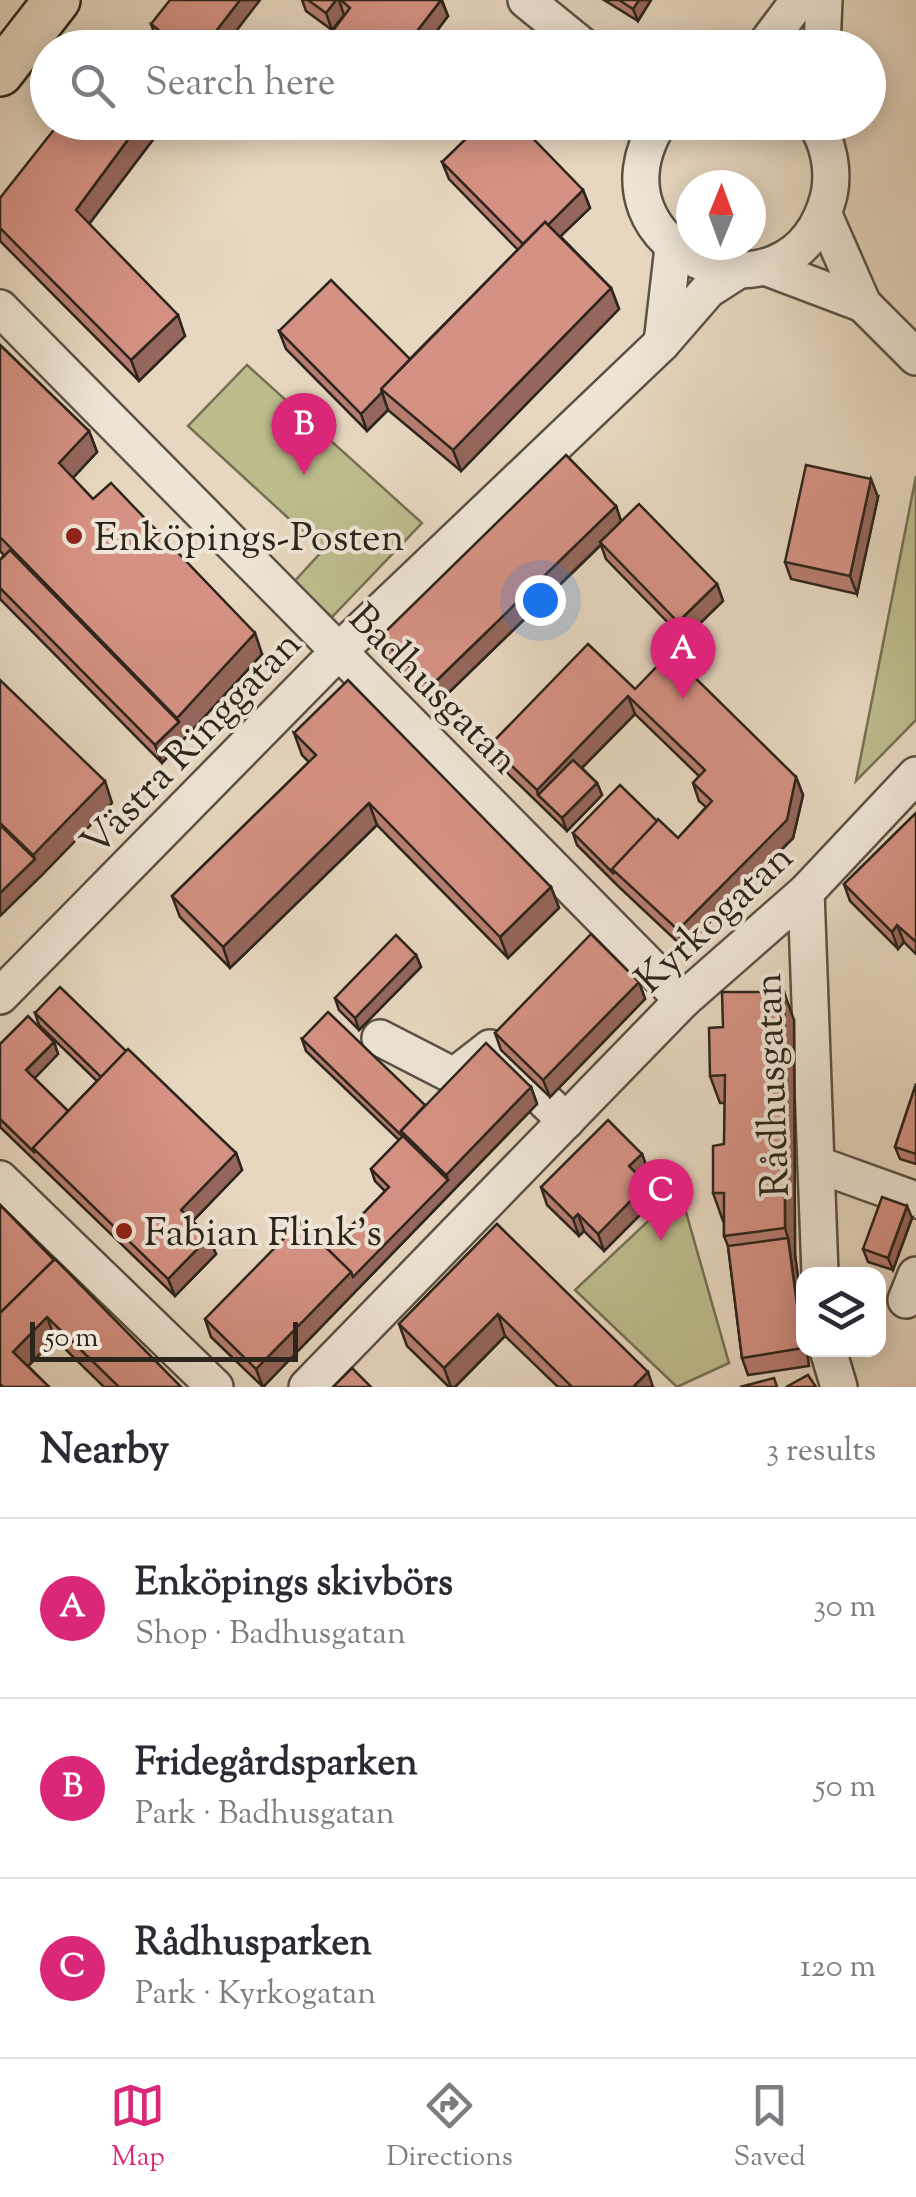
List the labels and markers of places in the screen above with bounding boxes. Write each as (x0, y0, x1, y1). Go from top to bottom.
pin: B (272, 392, 336, 475)
place label: Enköpings-Posten (94, 512, 404, 569)
marker: Enköpings-Posten (63, 525, 85, 547)
pin: A (650, 616, 716, 699)
pin: C (628, 1158, 694, 1241)
place label: Fabian Flink's (144, 1207, 382, 1264)
marker: Fabian Flink's (113, 1220, 135, 1242)

